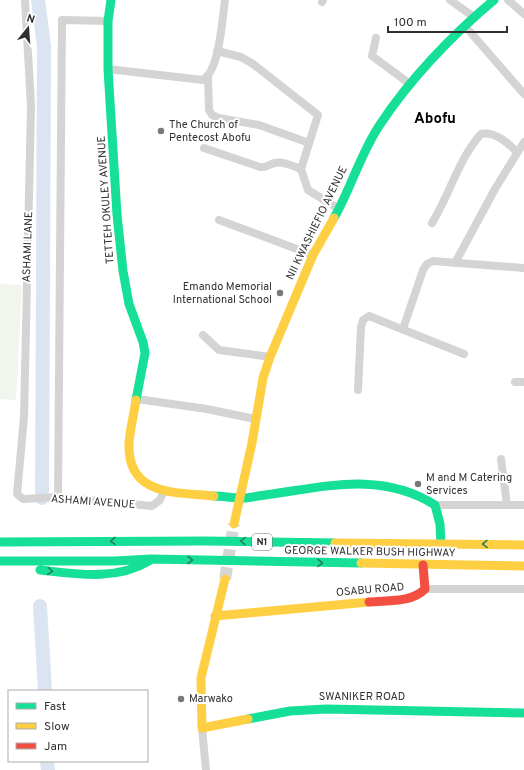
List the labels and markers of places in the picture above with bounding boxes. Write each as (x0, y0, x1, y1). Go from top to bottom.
place label: The Church of Pentecost Abofu (169, 118, 251, 145)
marker: The Church of Pentecost Abofu (156, 126, 166, 136)
place label: Emando Memorial International School (173, 280, 272, 307)
marker: Emando Memorial International School (275, 288, 285, 298)
place label: M and M Catering Services (426, 471, 512, 498)
marker: M and M Catering Services (413, 479, 423, 489)
place label: Marwako (189, 692, 233, 706)
marker: Marwako (176, 694, 186, 704)

